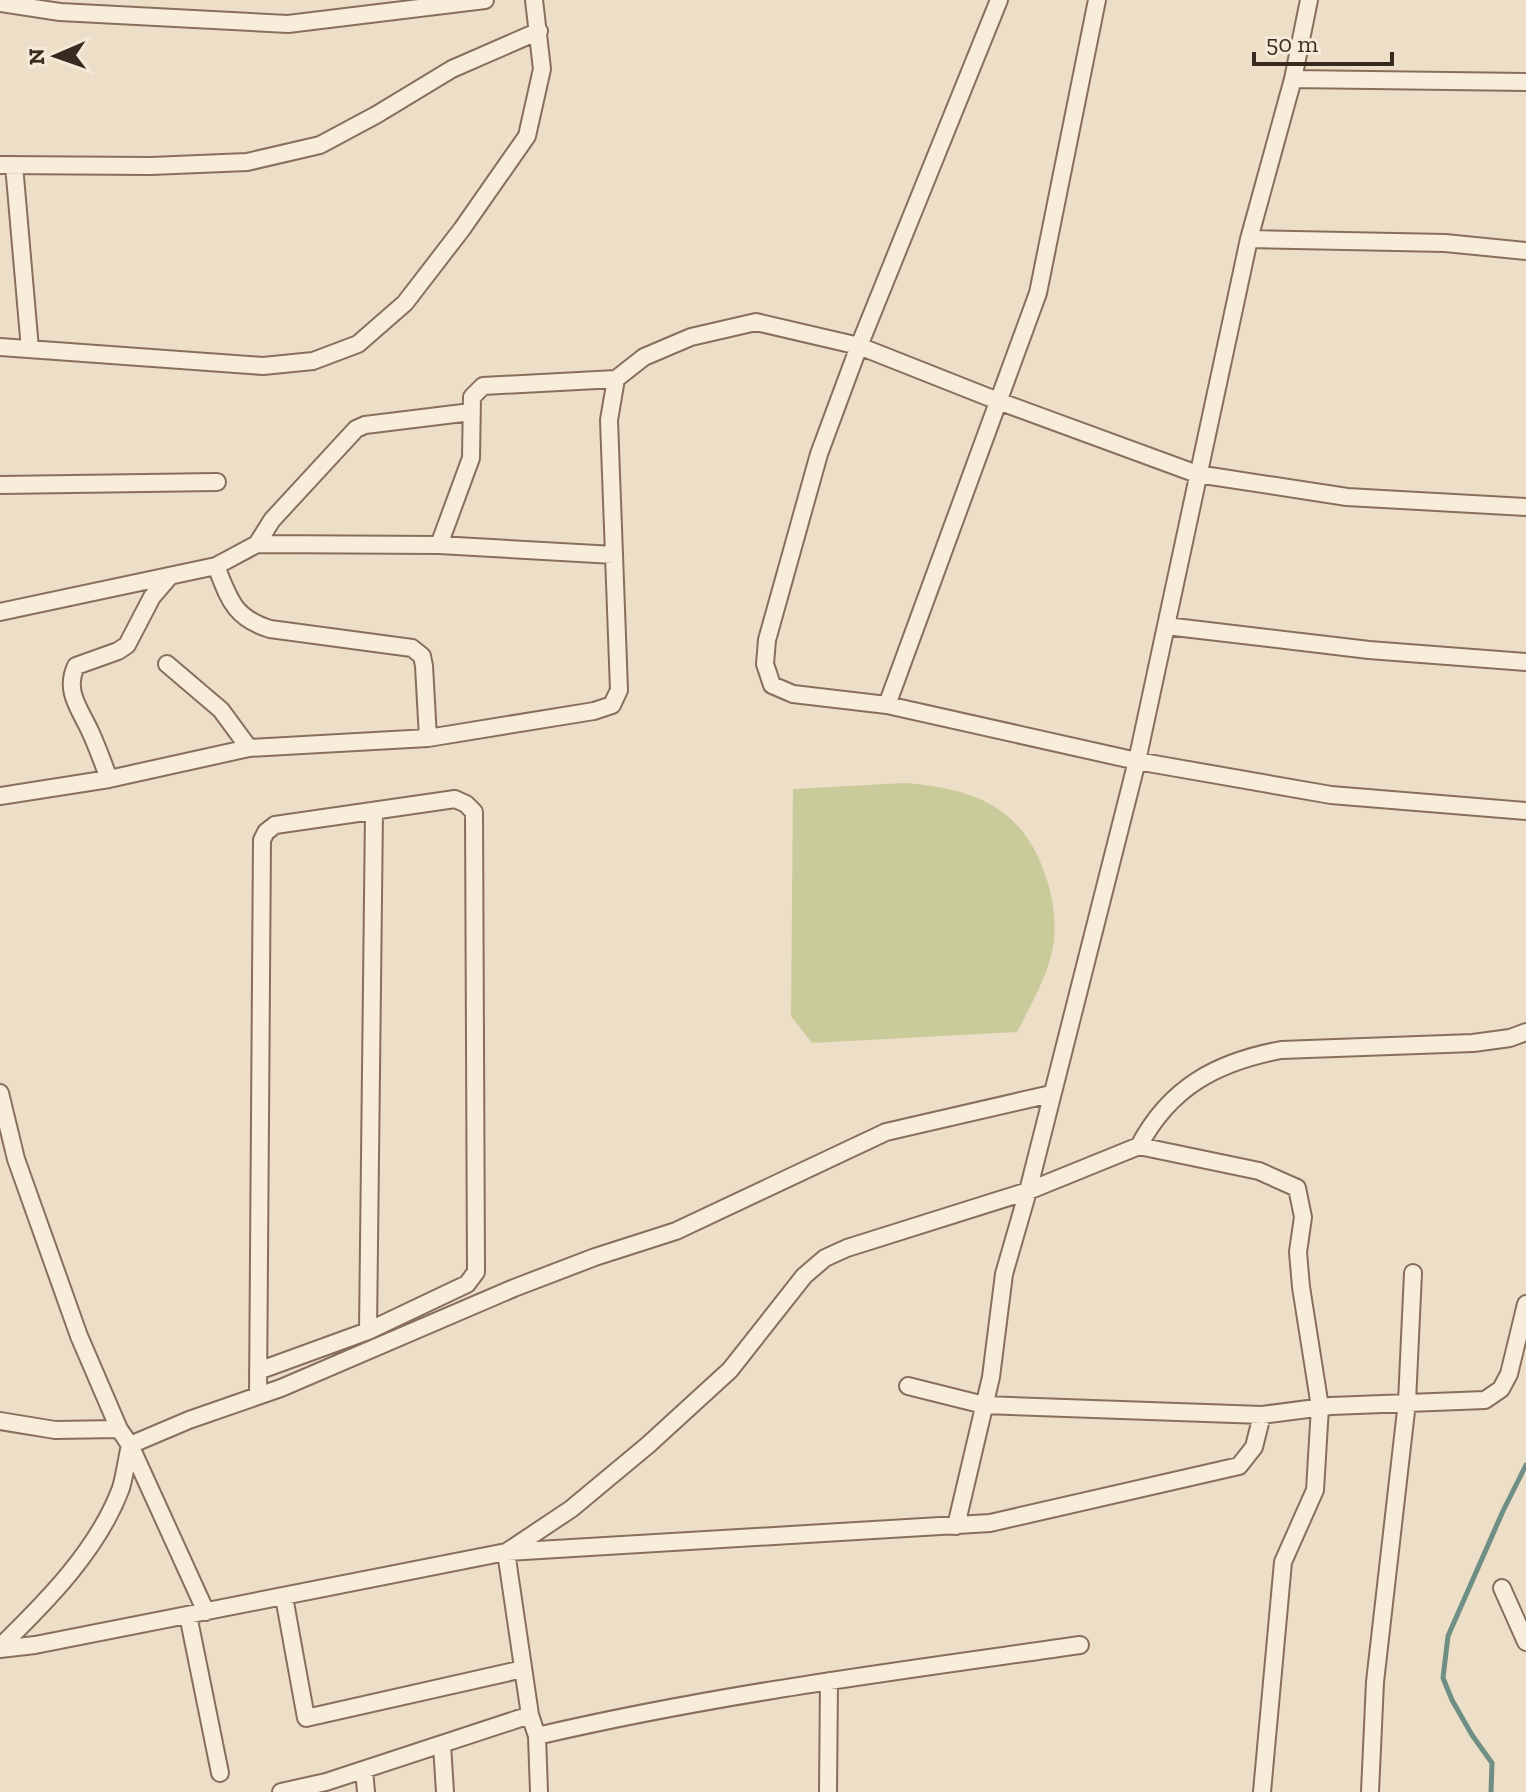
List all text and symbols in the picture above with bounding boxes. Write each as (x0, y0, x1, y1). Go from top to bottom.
north arrow (16, 16, 96, 96)
scale bar (1254, 16, 1392, 66)
text: 50 m (1266, 29, 1319, 58)
text: N (23, 48, 50, 66)

